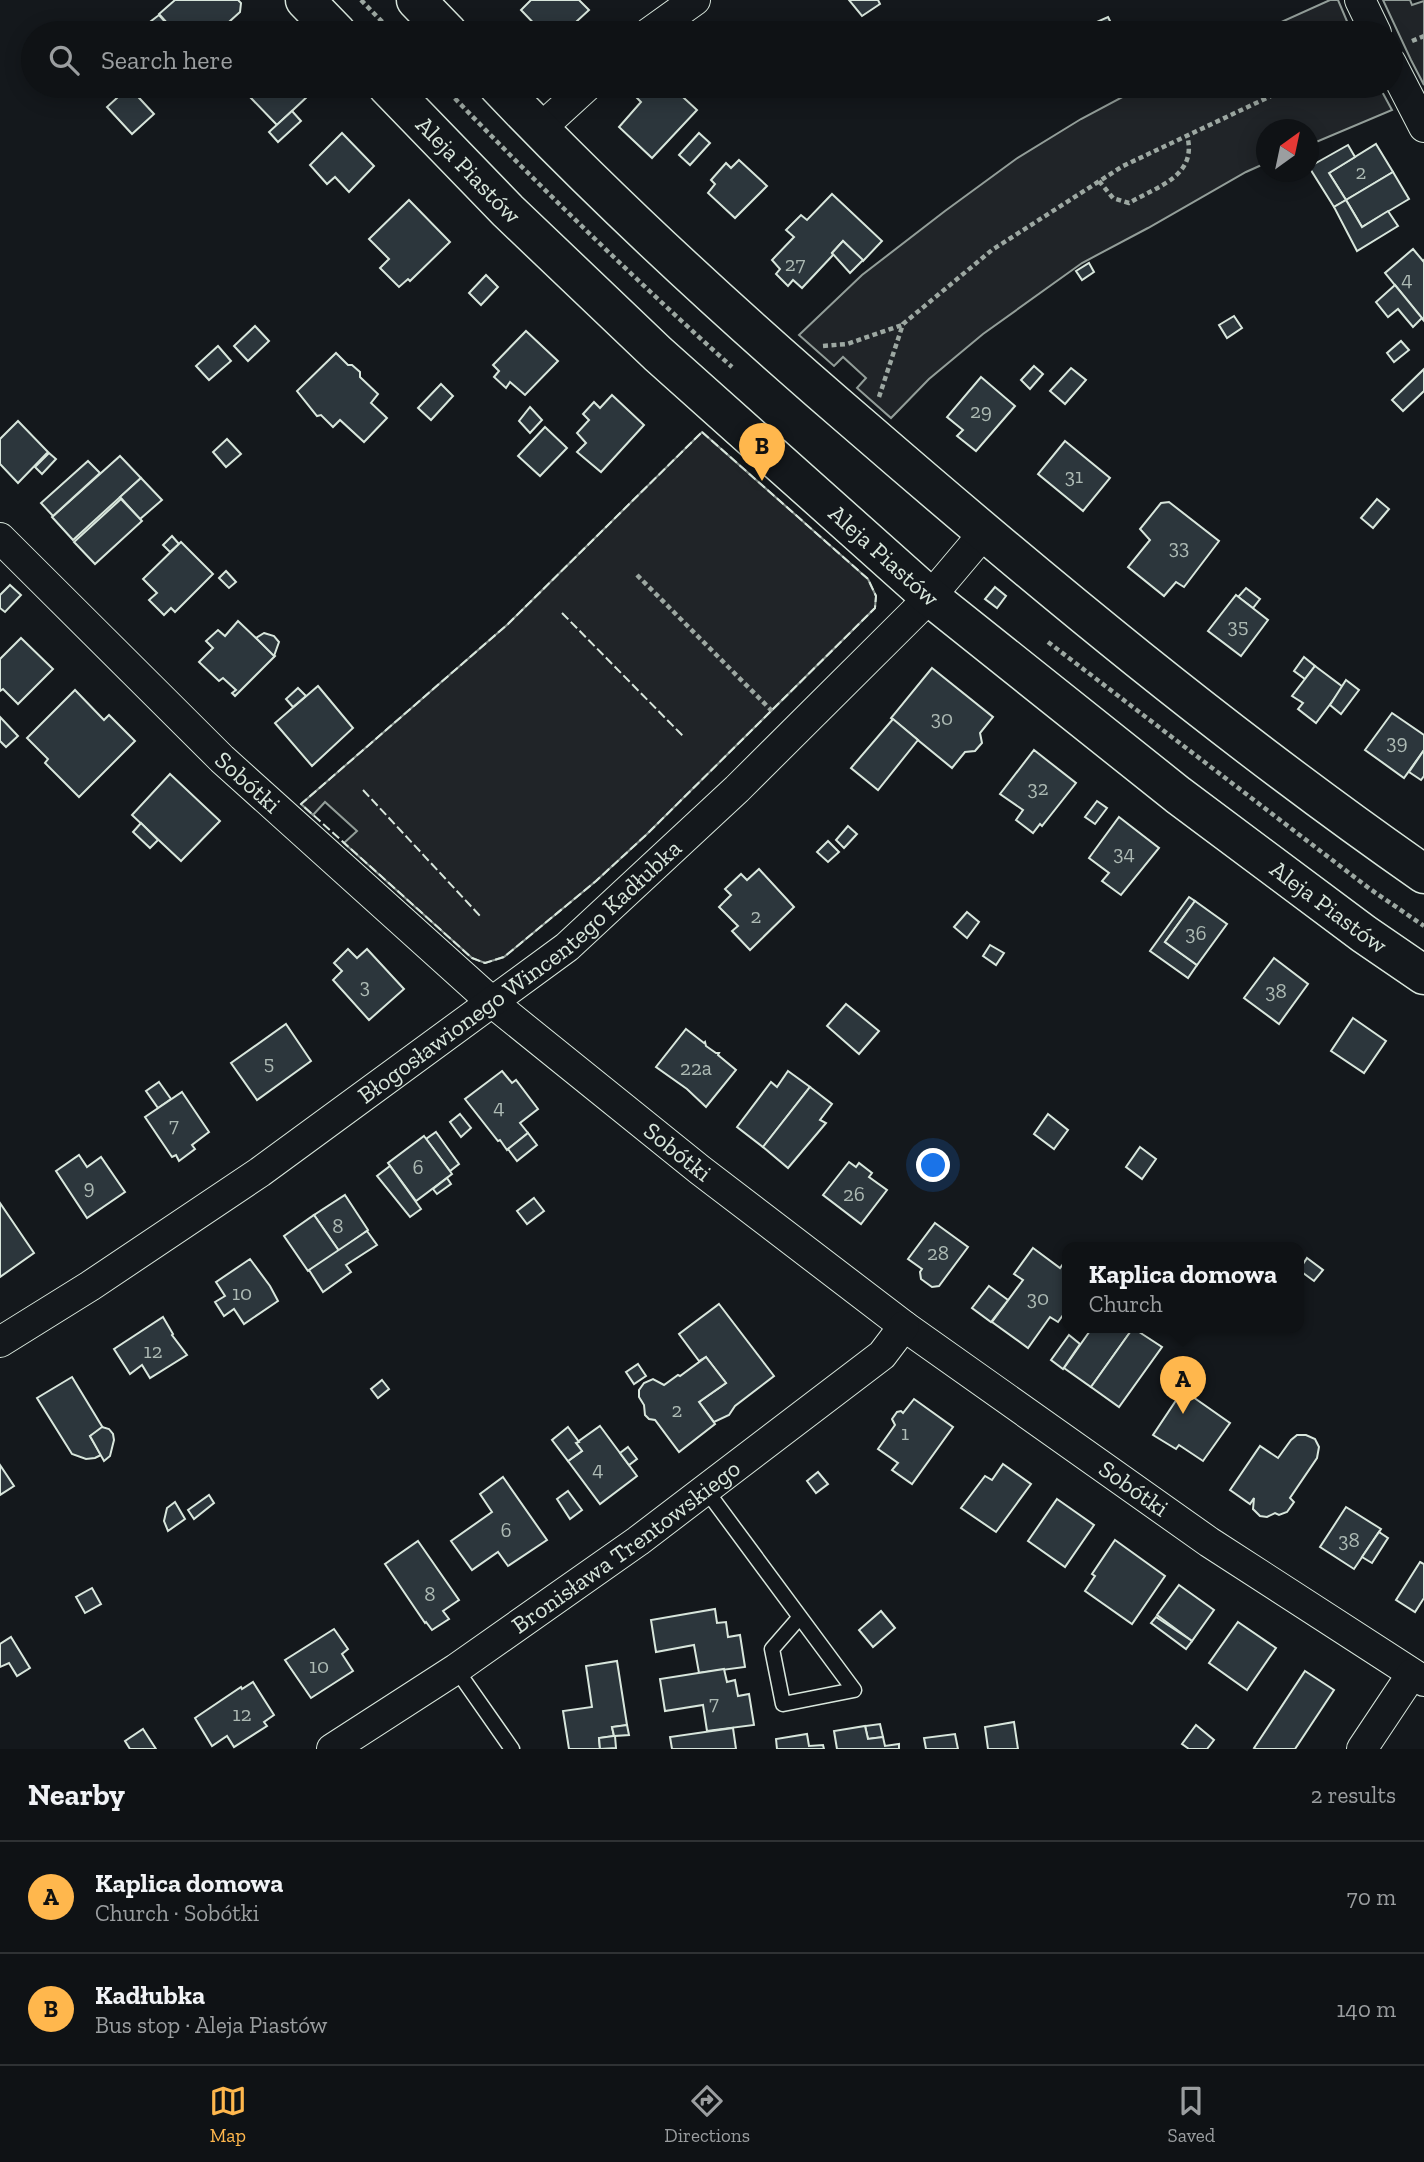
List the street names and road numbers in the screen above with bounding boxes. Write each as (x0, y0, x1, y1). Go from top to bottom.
street label: Aleja Piastów (410, 110, 528, 230)
street label: Aleja Piastów (823, 498, 946, 613)
street label: Sobótki (209, 745, 287, 819)
street label: Błogosławionego Wincentego Kadłubka (352, 833, 687, 1109)
street label: Aleja Piastów (1265, 854, 1393, 960)
street label: Sobótki (638, 1116, 718, 1188)
street label: Bronisława Trentowskiego (506, 1453, 746, 1639)
street label: Sobótki (1094, 1454, 1174, 1523)

